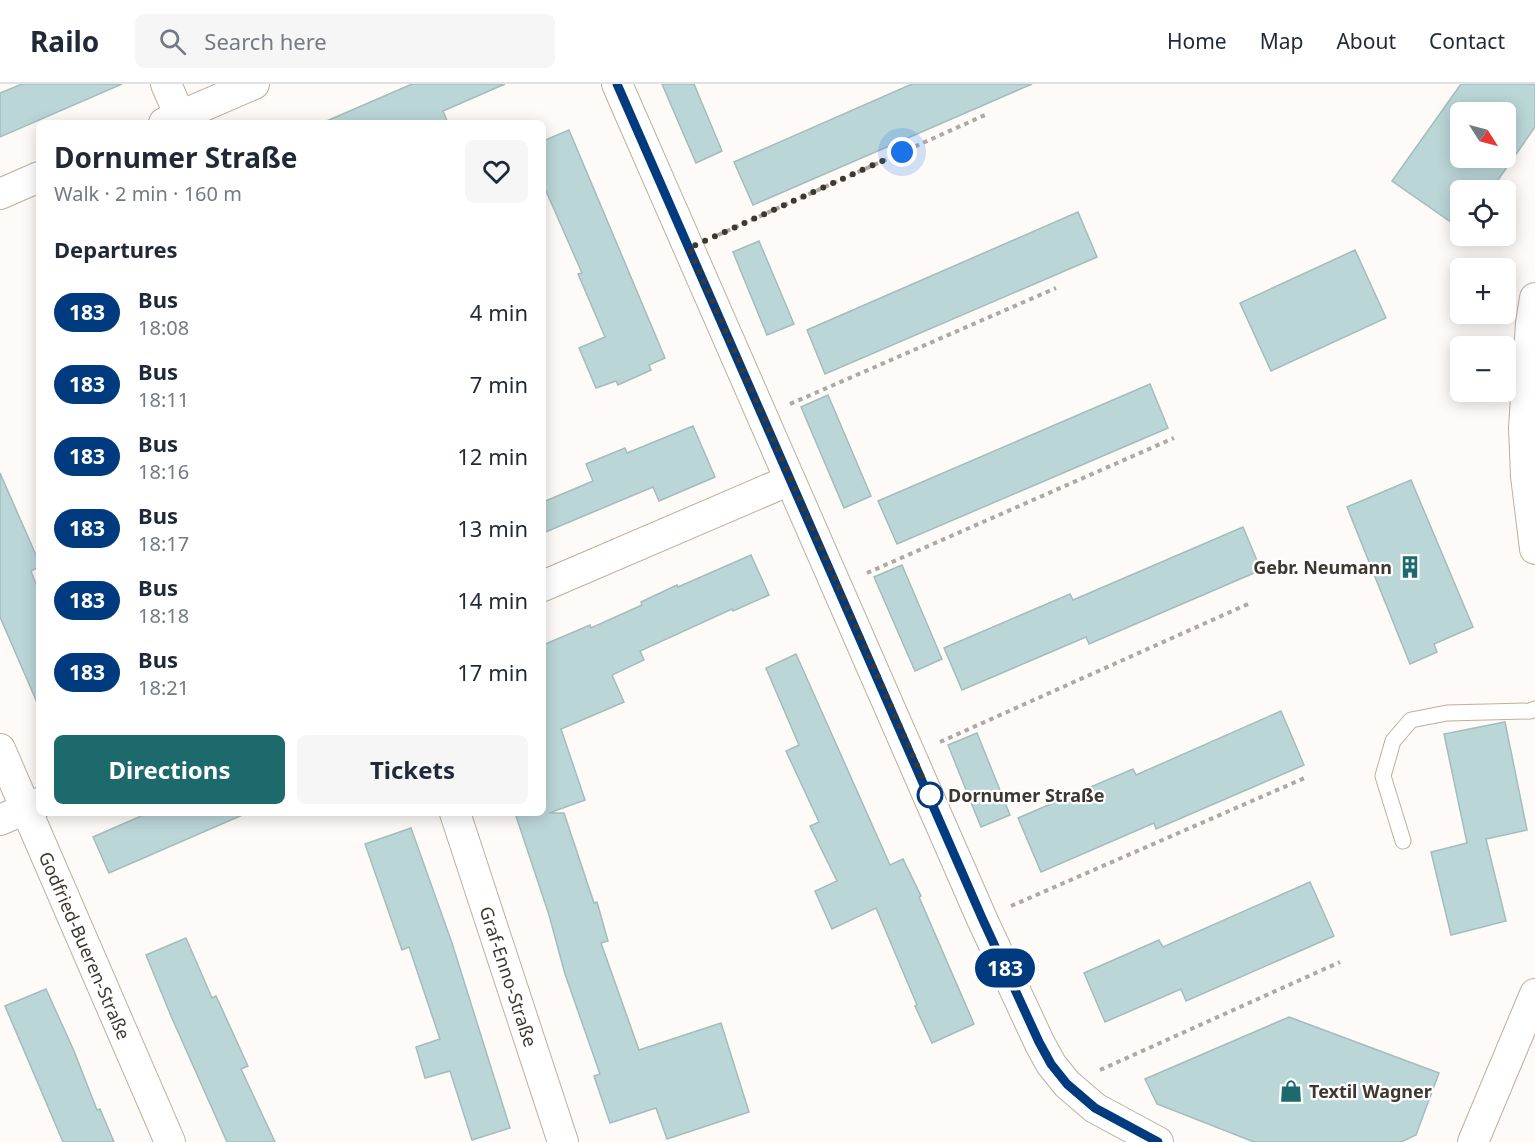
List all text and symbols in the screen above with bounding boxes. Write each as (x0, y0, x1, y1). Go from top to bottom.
search box (135, 14, 555, 68)
text: Railo (30, 22, 99, 60)
icon: search (156, 25, 189, 58)
text: Search here (204, 26, 327, 56)
text: Home (1167, 27, 1227, 55)
text: Map (1260, 27, 1303, 55)
text: About (1336, 27, 1396, 55)
text: Contact (1429, 27, 1505, 55)
north arrow (1450, 102, 1516, 168)
map controls (1450, 102, 1516, 402)
your location (887, 137, 917, 167)
text: Dornumer Straße (54, 138, 297, 176)
button: heart (465, 140, 528, 203)
text: Walk · 2 min · 160 m (54, 180, 242, 207)
button: locate (1450, 180, 1516, 246)
text: Departures (54, 234, 178, 264)
button: + (1450, 258, 1516, 324)
text: Bus (138, 284, 178, 314)
text: 4 min (470, 297, 528, 327)
text: 183 (69, 298, 105, 326)
text: 18:08 (138, 314, 189, 341)
button: − (1450, 336, 1516, 402)
text: Bus (138, 356, 178, 386)
text: 7 min (470, 369, 528, 399)
text: 183 (69, 370, 105, 398)
text: 18:11 (138, 386, 189, 413)
text: Bus (138, 428, 178, 458)
text: 12 min (457, 441, 528, 471)
text: 183 (69, 442, 105, 470)
text: 18:16 (138, 458, 189, 485)
text: Bus (138, 500, 178, 530)
text: 13 min (457, 513, 528, 543)
text: 183 (69, 514, 105, 542)
text: 18:17 (138, 530, 189, 557)
building icon: Gebr. Neumann (1397, 554, 1423, 580)
place label: Gebr. Neumann (1253, 555, 1392, 579)
text: Bus (138, 572, 178, 602)
text: 14 min (457, 585, 528, 615)
text: 183 (69, 586, 105, 614)
text: 18:18 (138, 602, 189, 629)
text: Bus (138, 644, 178, 674)
text: 17 min (457, 657, 528, 687)
text: 183 (69, 658, 105, 686)
text: 18:21 (138, 674, 189, 701)
button: Directions (54, 735, 285, 804)
button: Tickets (297, 735, 528, 804)
marker: Dornumer Straße (917, 782, 943, 808)
place label: Dornumer Straße (948, 783, 1105, 807)
street label: Godfried-Bueren-Straße (34, 848, 136, 1043)
street label: Graf-Enno-Straße (474, 903, 543, 1050)
line badge: 183 (970, 948, 1040, 988)
text: 183 (987, 954, 1023, 982)
shop icon: Textil Wagner (1278, 1078, 1304, 1104)
place label: Textil Wagner (1309, 1079, 1432, 1103)

